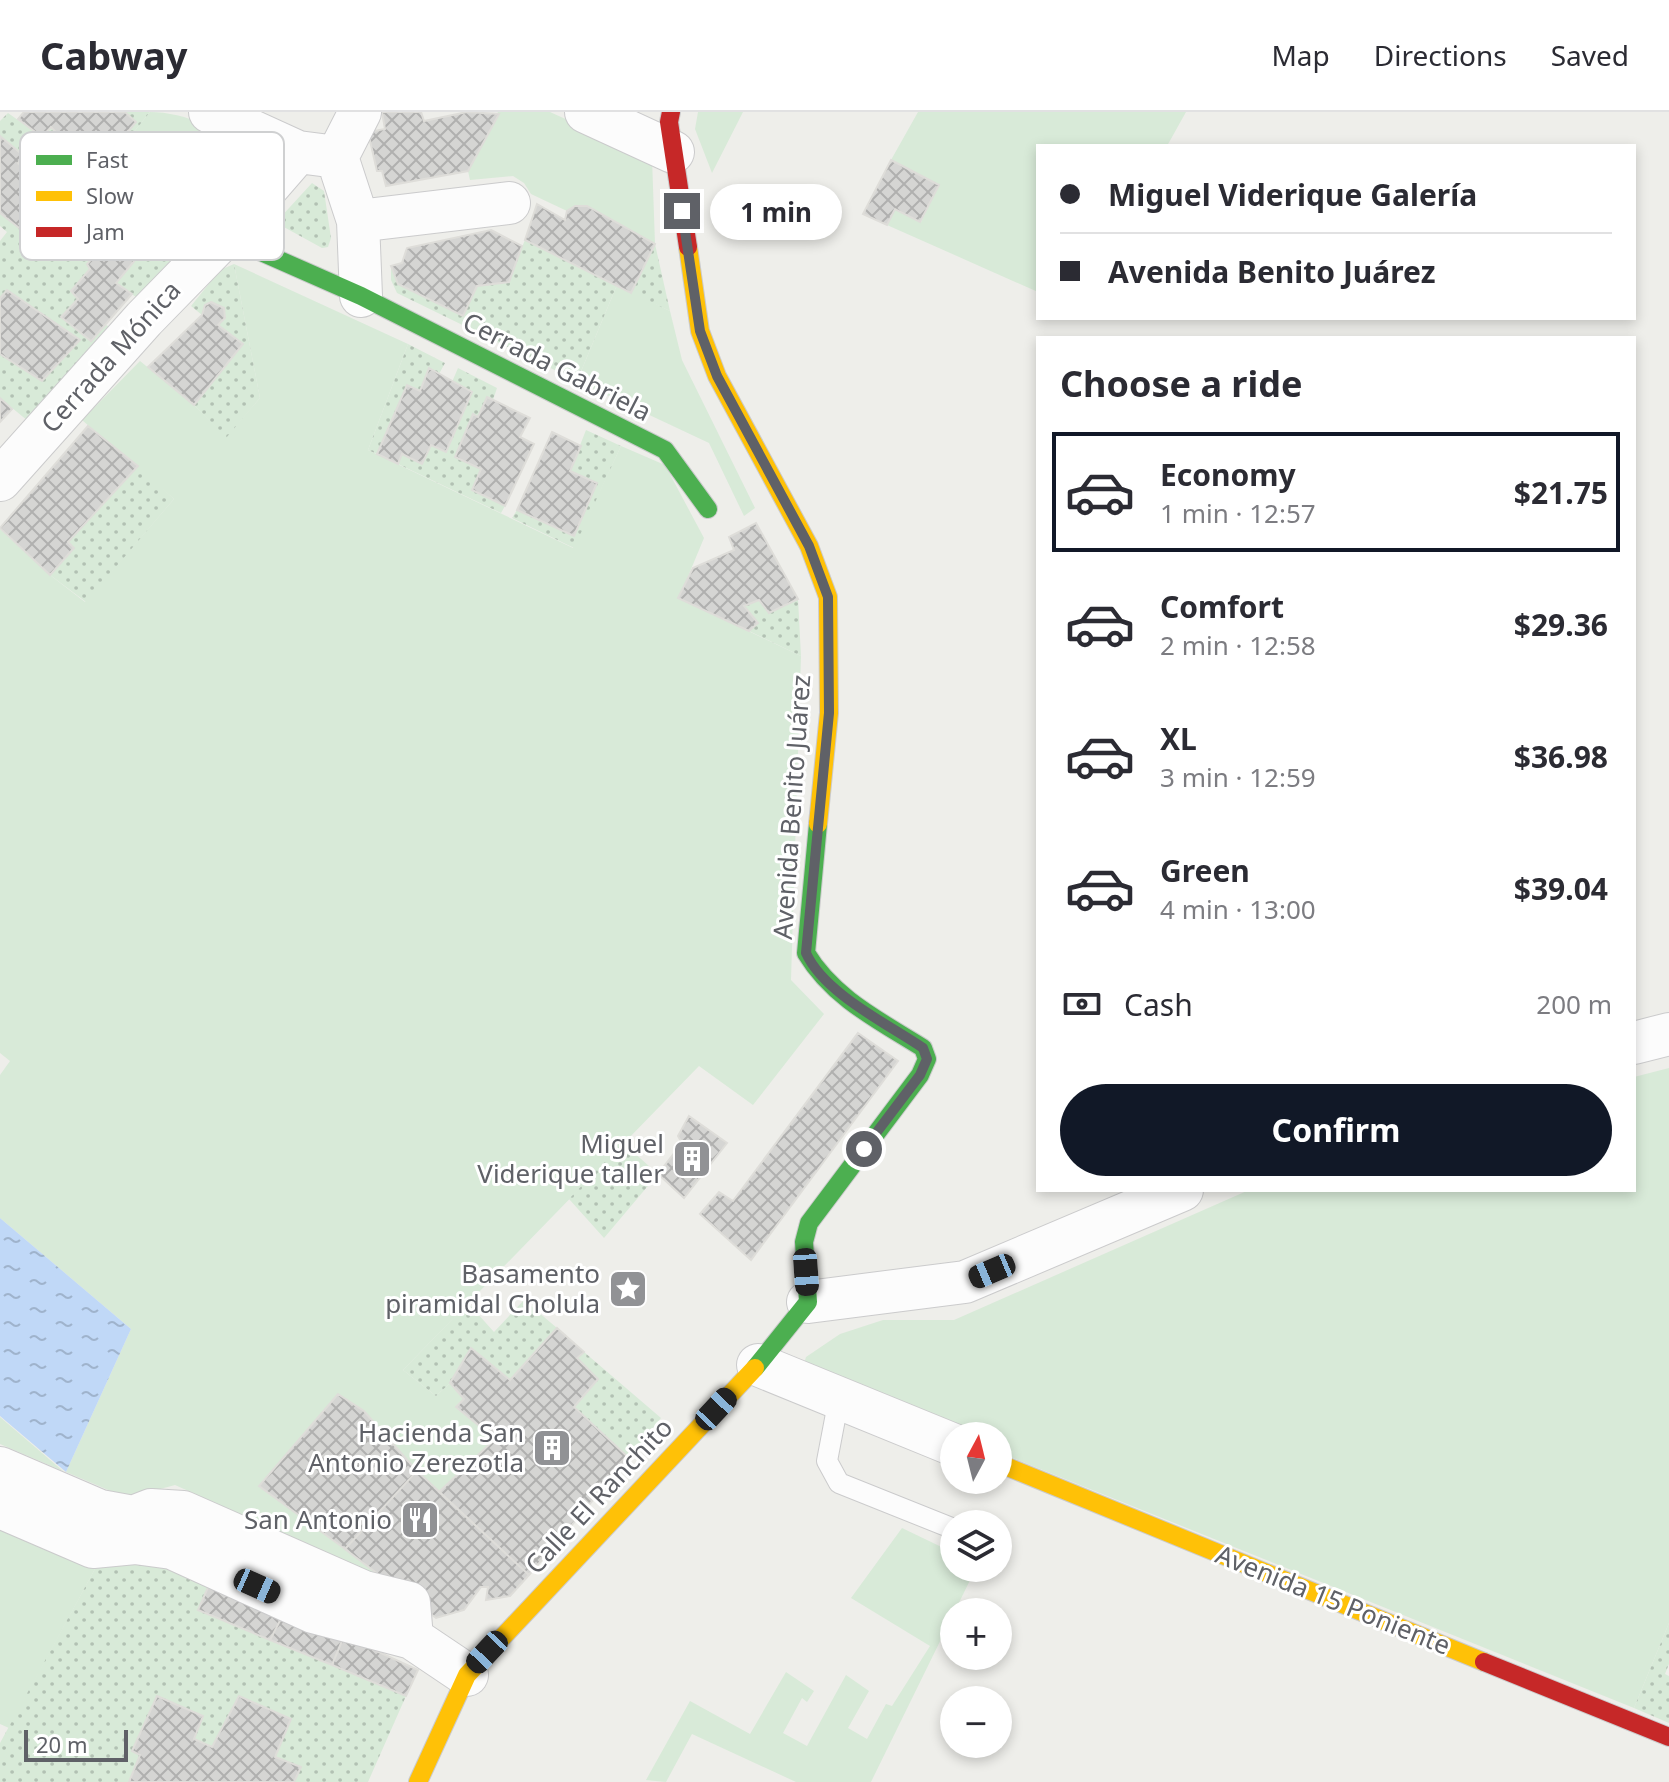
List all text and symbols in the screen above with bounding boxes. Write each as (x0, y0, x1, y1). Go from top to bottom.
text: Cabway (40, 29, 187, 81)
text: Map (1271, 36, 1330, 74)
text: Directions (1374, 36, 1507, 74)
text: Saved (1551, 36, 1629, 74)
legend (20, 132, 284, 260)
text: Fast (86, 144, 128, 174)
text: Miguel Viderique Galería (1108, 174, 1477, 215)
text: Slow (86, 180, 135, 210)
callout: 1 min (710, 183, 842, 239)
route end (664, 193, 700, 229)
text: 1 min (740, 194, 812, 230)
text: Jam (84, 216, 125, 246)
text: Avenida Benito Juárez (1108, 251, 1436, 292)
street label: Cerrada Mónica (32, 273, 188, 440)
street label: Cerrada Gabriela (457, 303, 658, 429)
text: Choose a ride (1060, 359, 1302, 408)
text: Economy (1160, 454, 1296, 495)
icon: car (1064, 456, 1136, 528)
text: $21.75 (1514, 472, 1608, 513)
text: 1 min · 12:57 (1160, 495, 1316, 531)
text: Comfort (1160, 586, 1284, 627)
icon: car (1064, 588, 1136, 660)
text: $29.36 (1514, 604, 1608, 645)
text: 2 min · 12:58 (1160, 627, 1316, 663)
street label: Avenida Benito Juárez (764, 673, 818, 941)
text: XL (1160, 718, 1197, 759)
icon: car (1064, 720, 1136, 792)
text: $36.98 (1514, 736, 1608, 777)
text: 3 min · 12:59 (1160, 759, 1316, 795)
text: Green (1160, 850, 1250, 891)
icon: car (1064, 852, 1136, 924)
text: $39.04 (1514, 868, 1608, 909)
text: 4 min · 13:00 (1160, 891, 1316, 927)
icon: cash (1060, 982, 1104, 1026)
text: Cash (1124, 984, 1193, 1025)
text: 200 m (1536, 986, 1612, 1022)
button: Confirm (1060, 1084, 1612, 1176)
place label: Miguel Viderique taller (477, 1125, 664, 1191)
route start (846, 1131, 882, 1167)
building icon: Miguel Viderique taller (671, 1138, 713, 1180)
car (792, 1247, 820, 1297)
car (965, 1251, 1019, 1291)
place label: Basamento piramidal Cholula (385, 1255, 600, 1321)
place icon: Basamento piramidal Cholula (607, 1268, 649, 1310)
car (691, 1383, 741, 1435)
street label: Calle El Ranchito (517, 1410, 680, 1581)
place label: Hacienda San Antonio Zerezotla (308, 1414, 524, 1480)
north arrow (940, 1422, 1012, 1494)
map controls (940, 1422, 1012, 1758)
building icon: Hacienda San Antonio Zerezotla (531, 1427, 573, 1469)
restaurant icon: San Antonio (399, 1499, 441, 1541)
place label: San Antonio (244, 1501, 392, 1537)
button: layers (940, 1510, 1012, 1582)
street label: Avenida 15 Poniente (1211, 1536, 1456, 1663)
car (230, 1565, 284, 1607)
button: + (940, 1598, 1012, 1670)
car (462, 1626, 512, 1678)
button: − (940, 1686, 1012, 1758)
scale bar (24, 1726, 128, 1762)
text: 20 m (36, 1729, 87, 1759)

